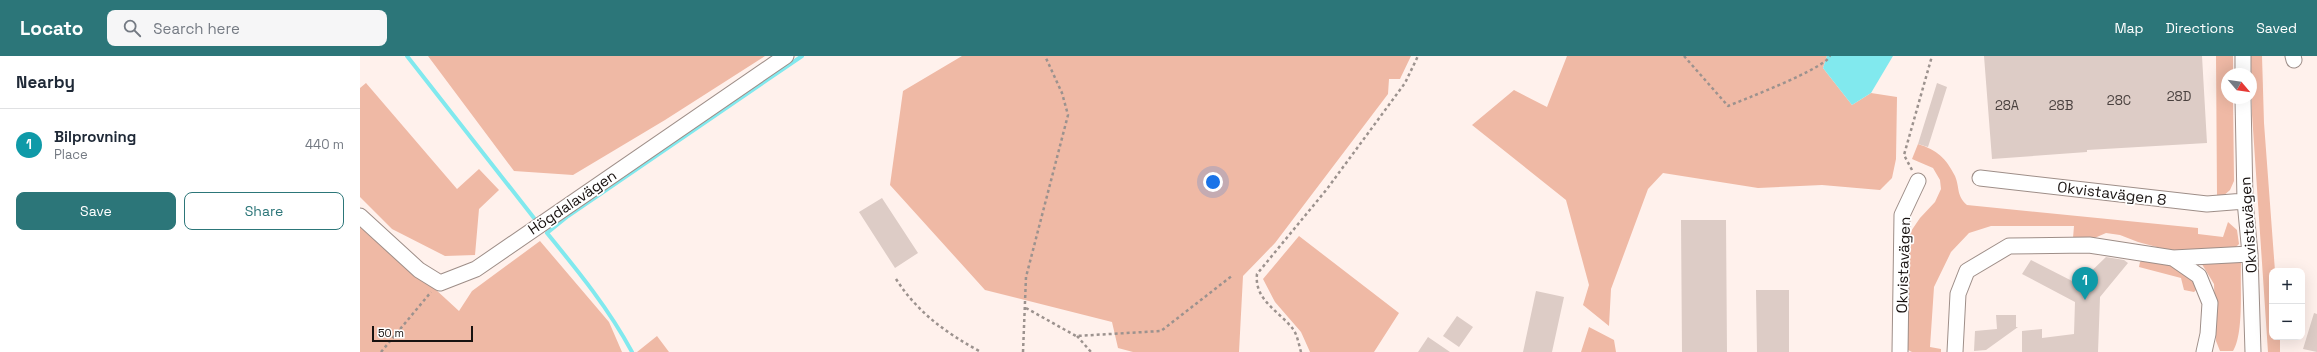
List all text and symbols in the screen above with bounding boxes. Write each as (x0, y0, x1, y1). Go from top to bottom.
search box (107, 10, 387, 46)
text: Locato (20, 16, 83, 41)
icon: search (121, 17, 143, 39)
text: Search here (153, 19, 240, 38)
text: Map (2114, 19, 2144, 37)
text: Directions (2166, 19, 2234, 37)
text: Saved (2256, 19, 2297, 37)
north arrow (2221, 68, 2257, 104)
text: Nearby (16, 71, 75, 93)
house number: 28D (2167, 88, 2191, 105)
house number: 28C (2107, 92, 2131, 109)
house number: 28A (1995, 97, 2019, 114)
house number: 28B (2049, 97, 2073, 114)
text: Bilprovning (54, 127, 136, 146)
text: 1 (26, 136, 32, 153)
text: 440 m (305, 136, 344, 153)
text: Place (54, 146, 88, 163)
street label: Högdalavägen (524, 165, 620, 239)
your location (1203, 172, 1223, 192)
street label: Okvistavägen (2235, 176, 2261, 274)
street label: Okvistavägen 8 (2056, 177, 2168, 209)
button: Save (16, 192, 176, 230)
button: Share (184, 192, 344, 230)
street label: Okvistavägen (1892, 216, 1914, 314)
pin: 1 (2072, 267, 2098, 300)
map controls (2269, 268, 2305, 340)
button: + (2269, 268, 2305, 304)
button: − (2269, 304, 2305, 340)
scale bar (372, 324, 473, 343)
text: 50 m (378, 326, 404, 340)

